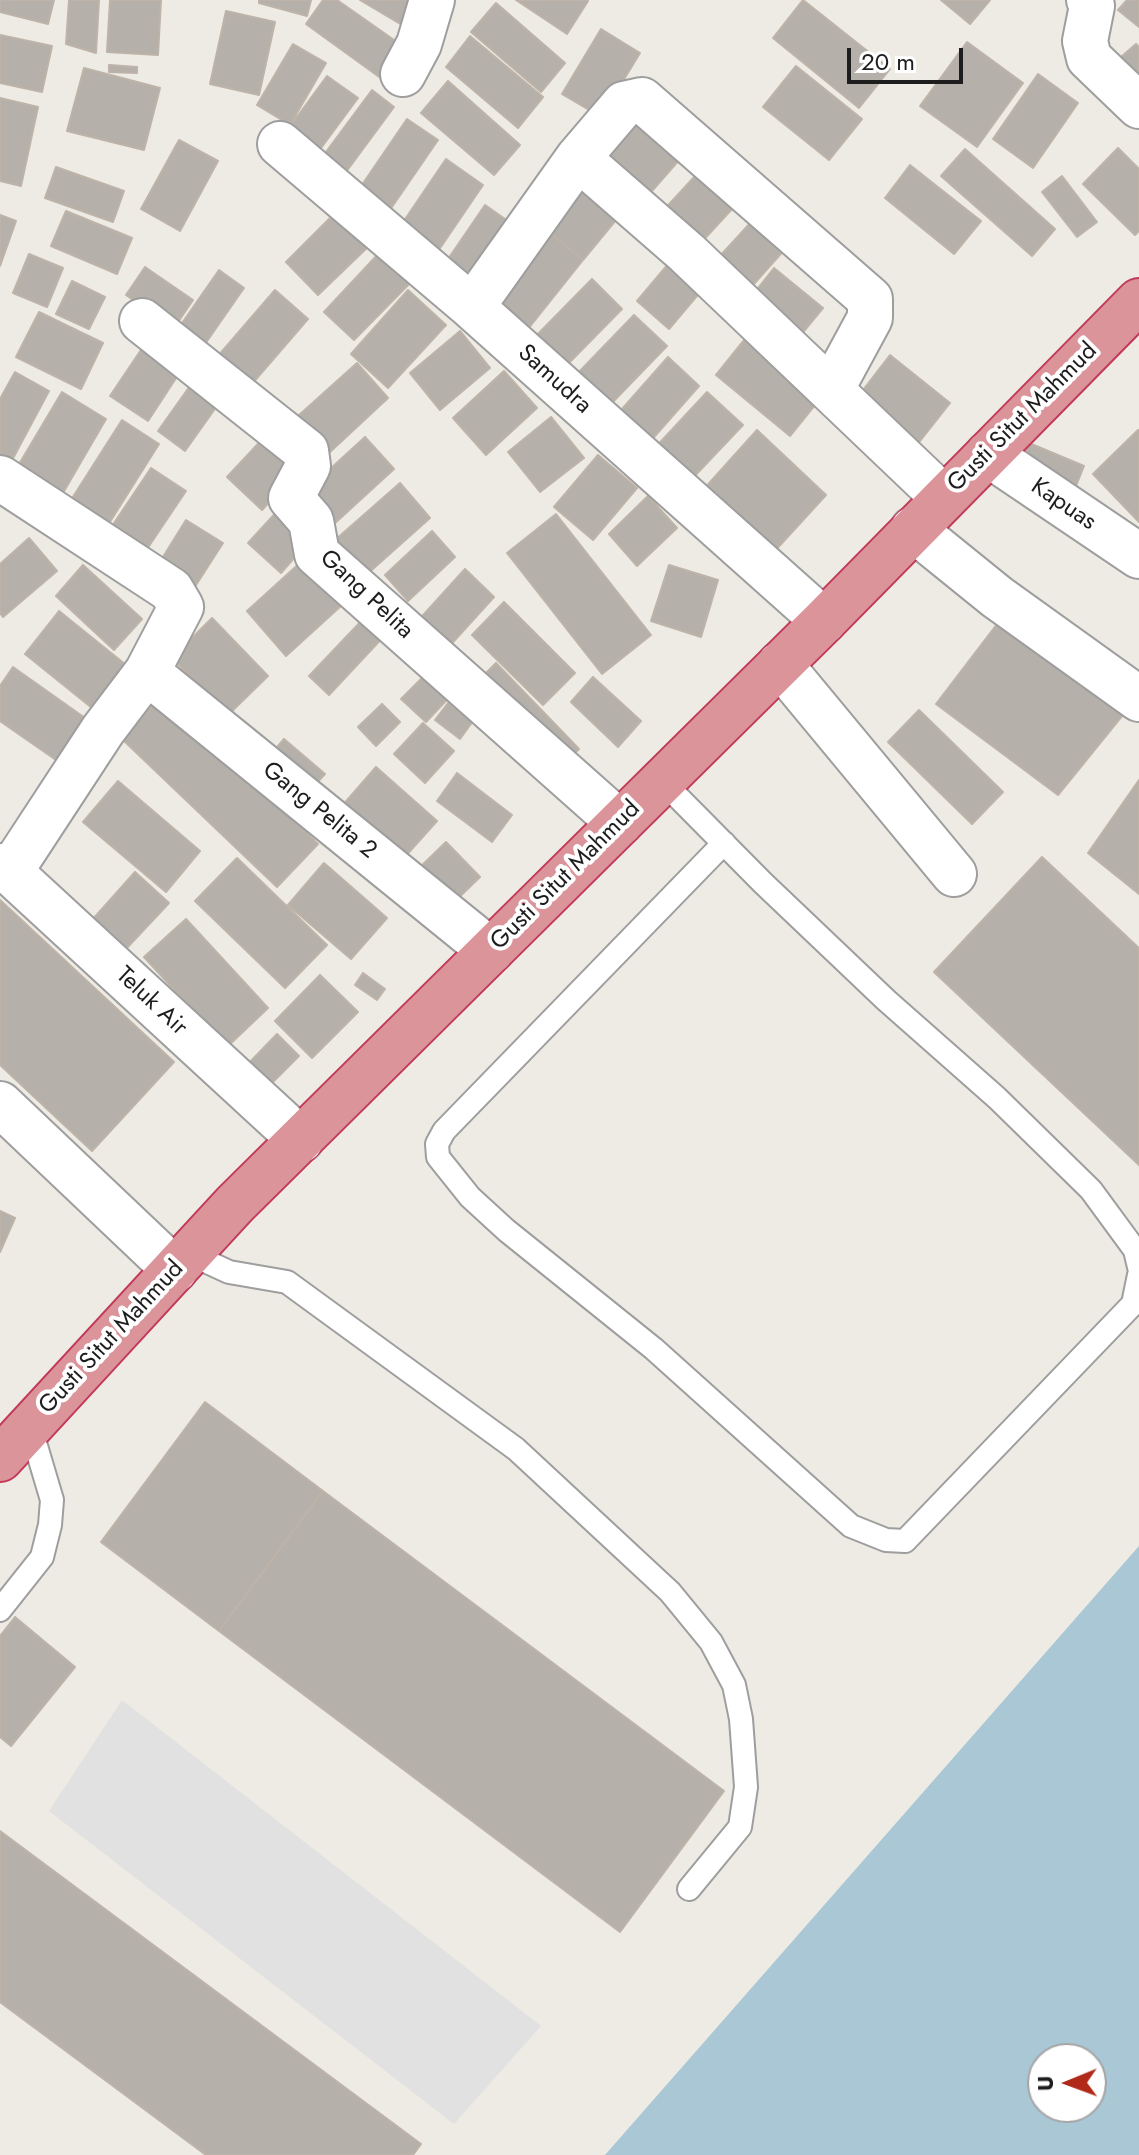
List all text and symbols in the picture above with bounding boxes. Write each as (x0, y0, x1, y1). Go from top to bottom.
scale bar (851, 32, 967, 82)
text: 20 m (861, 44, 915, 79)
street label: Gusti Situt Mahmud (942, 337, 1104, 499)
street label: Samudra (511, 339, 597, 421)
street label: Kapuas (1025, 473, 1101, 537)
street label: Gang Pelita (313, 544, 419, 646)
street label: Gang Pelita 2 (256, 756, 382, 866)
street label: Gusti Situt Mahmud (485, 795, 647, 957)
street label: Teluk Air (109, 962, 193, 1042)
street label: Gusti Situt Mahmud (33, 1255, 191, 1421)
north arrow (1027, 2043, 1107, 2123)
text: U (1029, 2075, 1061, 2091)

